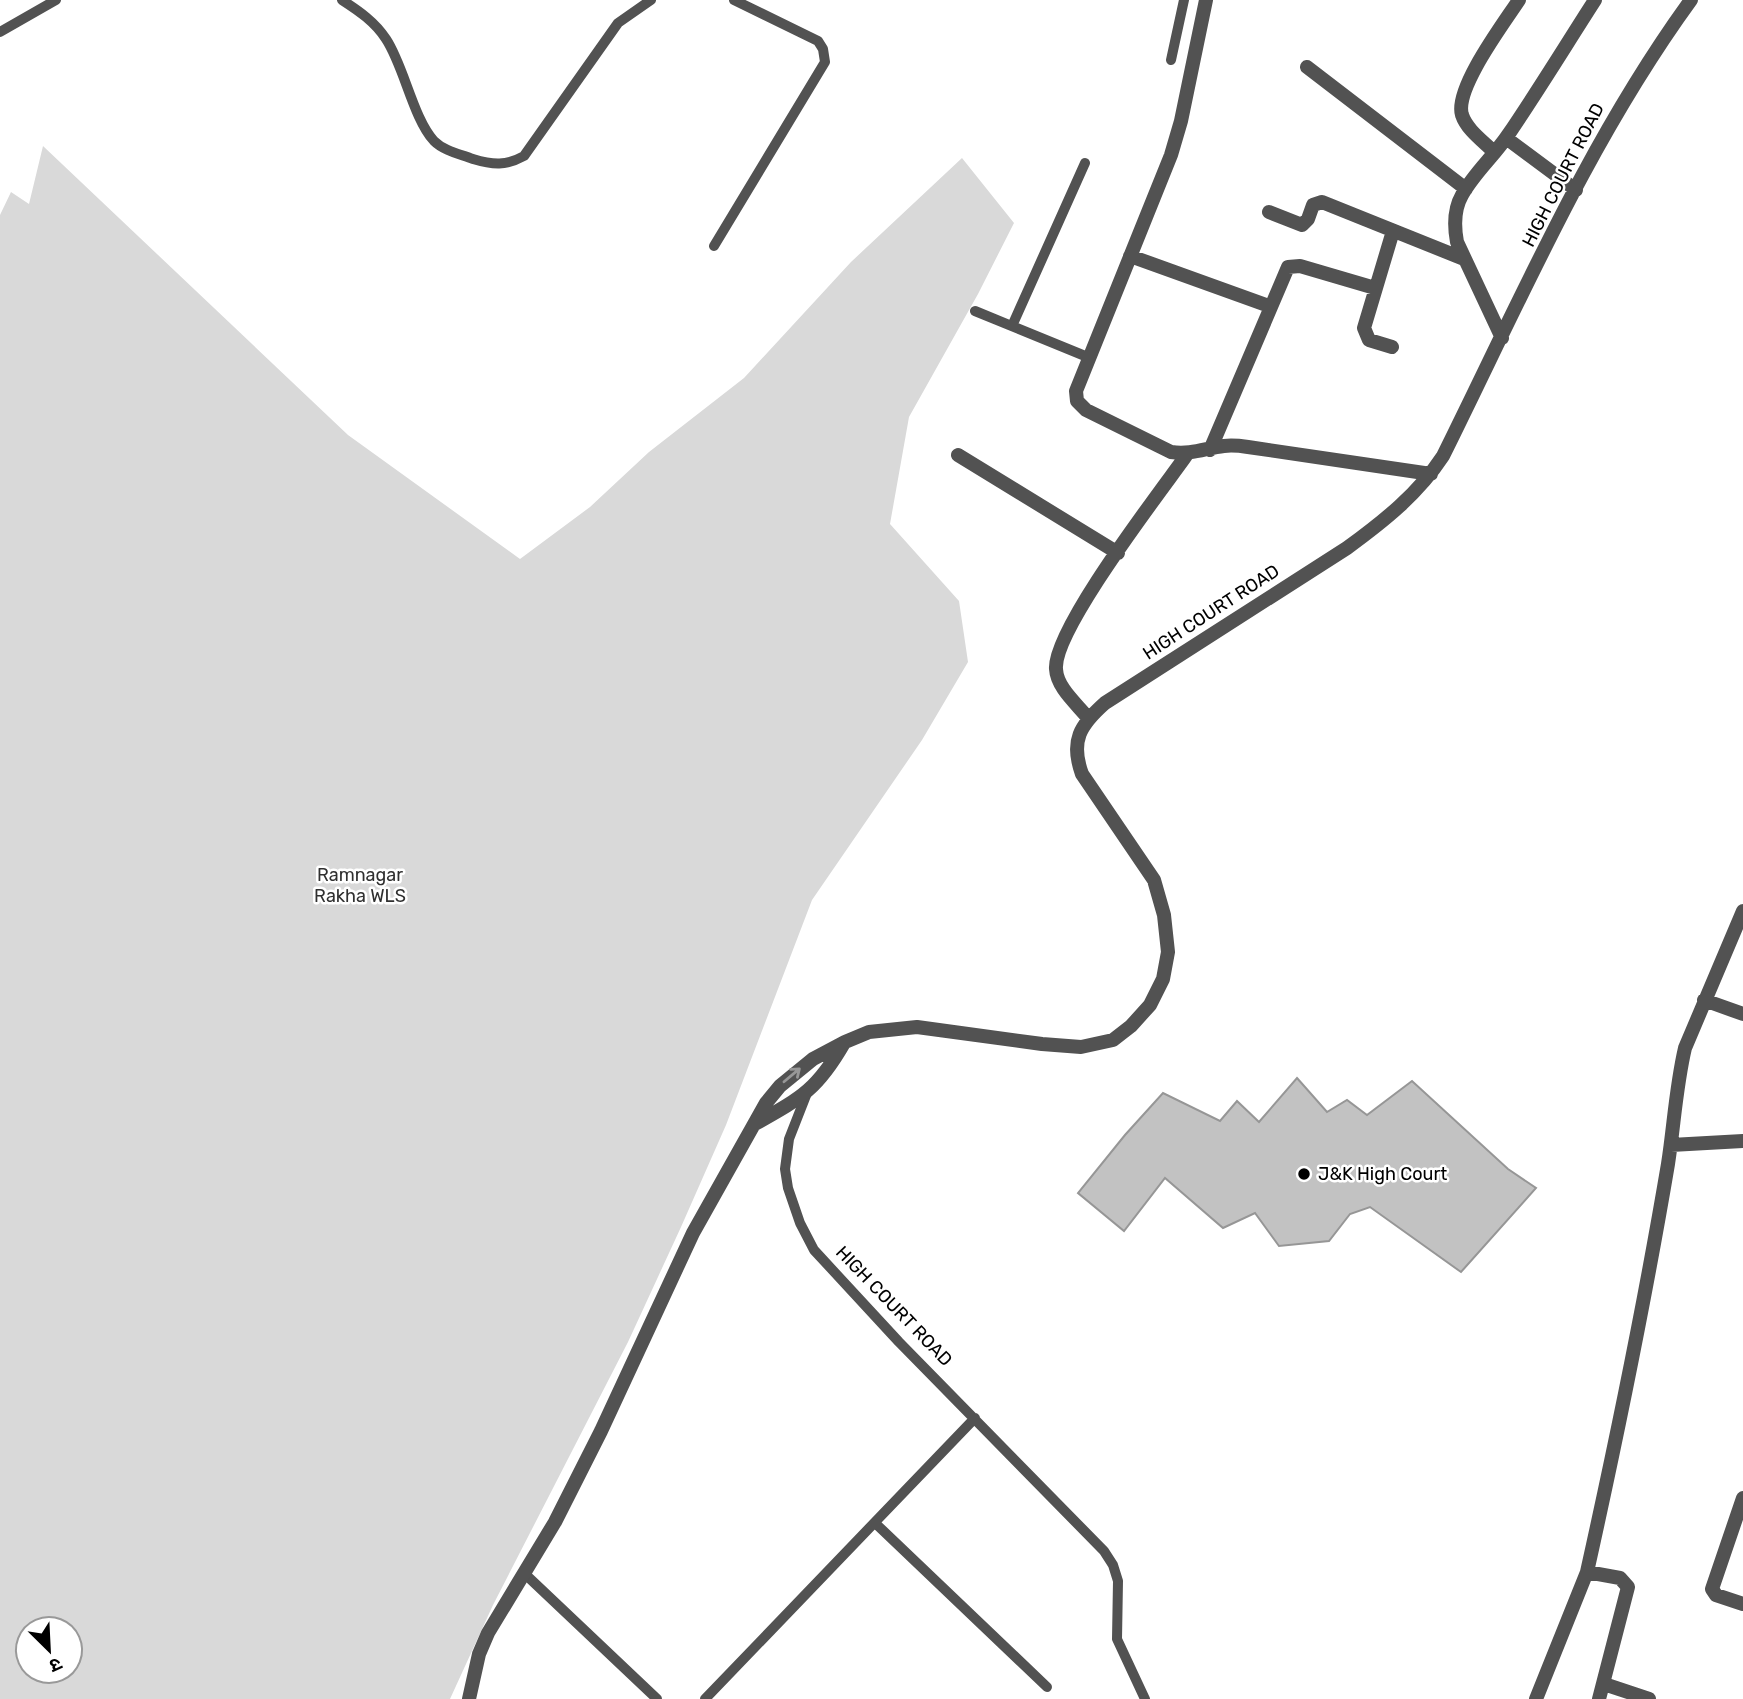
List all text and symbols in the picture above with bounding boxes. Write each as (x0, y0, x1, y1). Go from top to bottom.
street label: HIGH COURT ROAD (1517, 99, 1609, 251)
street label: HIGH COURT ROAD (1139, 560, 1283, 664)
park label: Ramnagar Rakha WLS (314, 864, 406, 907)
one-way arrow (783, 1067, 801, 1083)
place label: J&K High Court (1318, 1163, 1447, 1185)
marker: J&K High Court (1296, 1166, 1312, 1182)
street label: HIGH COURT ROAD (831, 1241, 957, 1371)
north arrow (14, 1615, 84, 1685)
text: उ (45, 1652, 65, 1678)

